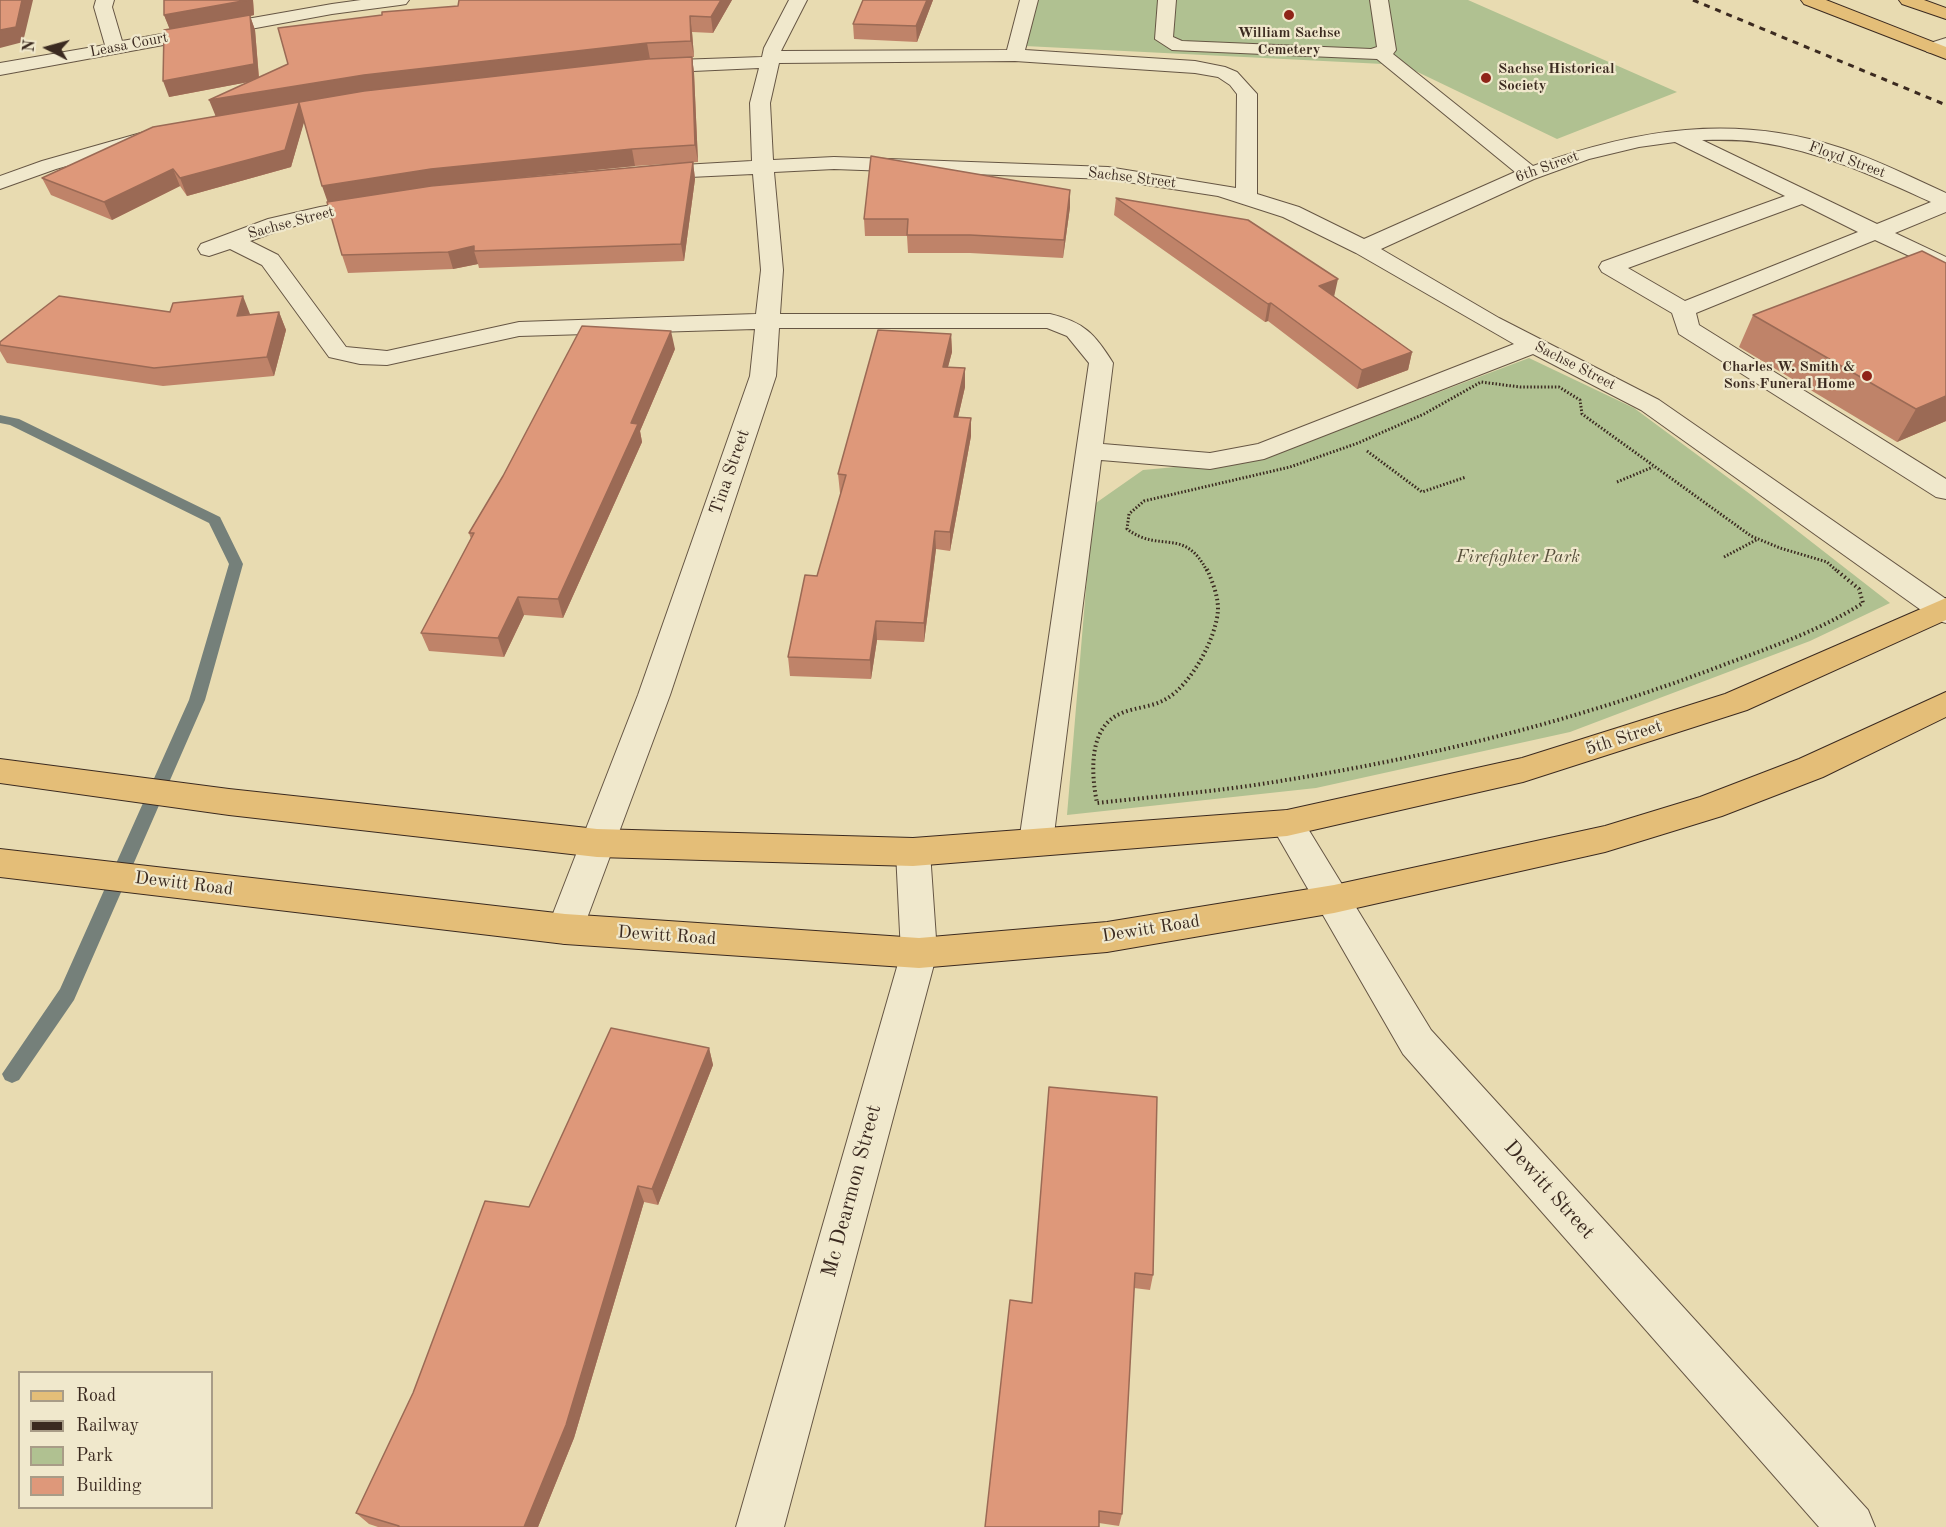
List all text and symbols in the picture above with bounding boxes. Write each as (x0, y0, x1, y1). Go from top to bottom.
marker: William Sachse Cemetery (1282, 8, 1296, 22)
north arrow (18, 18, 78, 78)
place label: William Sachse Cemetery (1238, 24, 1340, 59)
street label: Leasa Court (88, 29, 170, 61)
text: N (22, 39, 39, 53)
place label: Sachse Historical Society (1498, 60, 1615, 95)
marker: Sachse Historical Society (1479, 71, 1493, 85)
street label: Floyd Street (1806, 138, 1888, 182)
street label: 6th Street (1513, 147, 1581, 187)
street label: Sachse Street (1087, 164, 1177, 192)
street label: Sachse Street (246, 203, 336, 243)
street label: Sachse Street (1531, 338, 1619, 394)
place label: Charles W. Smith & Sons Funeral Home (1722, 358, 1855, 393)
marker: Charles W. Smith & Sons Funeral Home (1860, 369, 1874, 383)
street label: Tina Street (705, 426, 755, 518)
park label: Firefighter Park (1456, 546, 1580, 568)
street label: 5th Street (1583, 715, 1665, 761)
street label: Dewitt Road (134, 867, 234, 901)
street label: Dewitt Road (1100, 911, 1202, 947)
street label: Dewitt Road (617, 922, 717, 950)
street label: Mc Dearmon Street (817, 1102, 887, 1280)
street label: Dewitt Street (1498, 1135, 1600, 1245)
legend (18, 1371, 213, 1509)
text: Road (76, 1387, 116, 1405)
text: Railway (76, 1417, 139, 1435)
text: Park (76, 1447, 113, 1465)
text: Building (76, 1477, 141, 1495)

